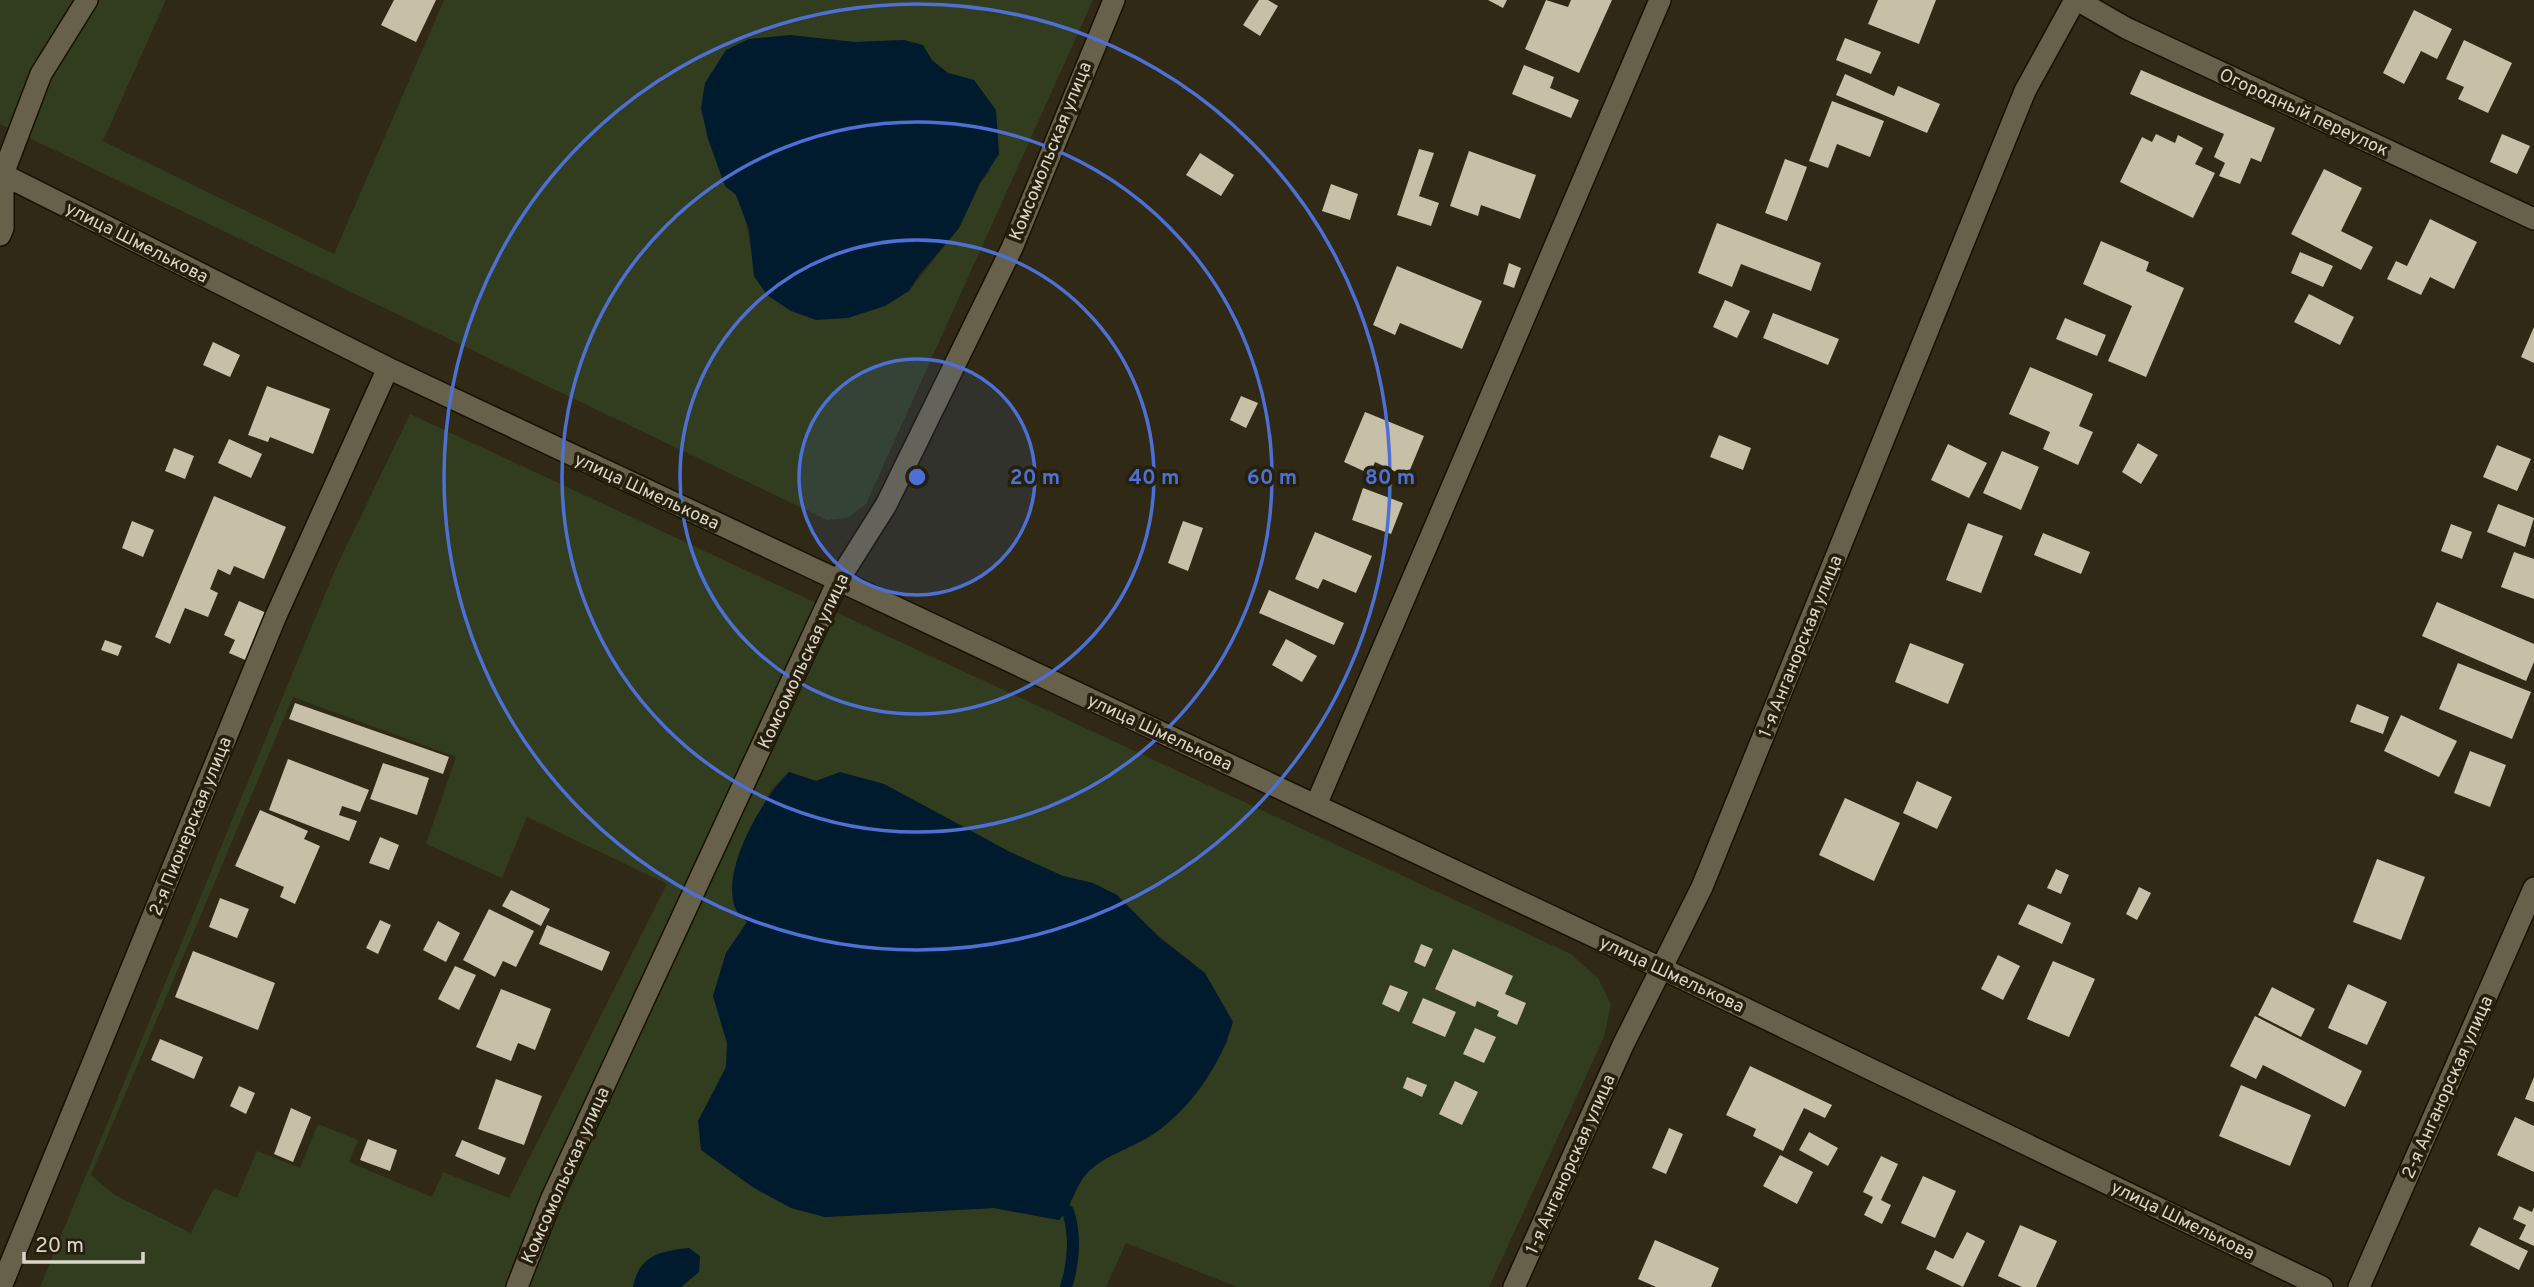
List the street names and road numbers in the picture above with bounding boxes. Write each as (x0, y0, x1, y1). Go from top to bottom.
street label: Комсомольская улица (1005, 59, 1098, 244)
street label: Огородный переулок (2215, 64, 2392, 163)
street label: улица Шмелькова (61, 197, 212, 289)
street label: улица Шмелькова (570, 449, 723, 536)
street label: 1-я Анганорская улица (1754, 552, 1848, 741)
street label: Комсомольская улица (754, 570, 855, 753)
street label: улица Шмелькова (1083, 690, 1236, 777)
street label: 2-я Пионерская улица (145, 734, 238, 920)
street label: улица Шмелькова (1595, 932, 1748, 1019)
street label: 2-я Анганорская улица (2398, 993, 2499, 1183)
street label: 1-я Анганорская улица (1521, 1071, 1621, 1258)
street label: Комсомольская улица (517, 1084, 616, 1267)
street label: улица Шмелькова (2107, 1177, 2258, 1266)

